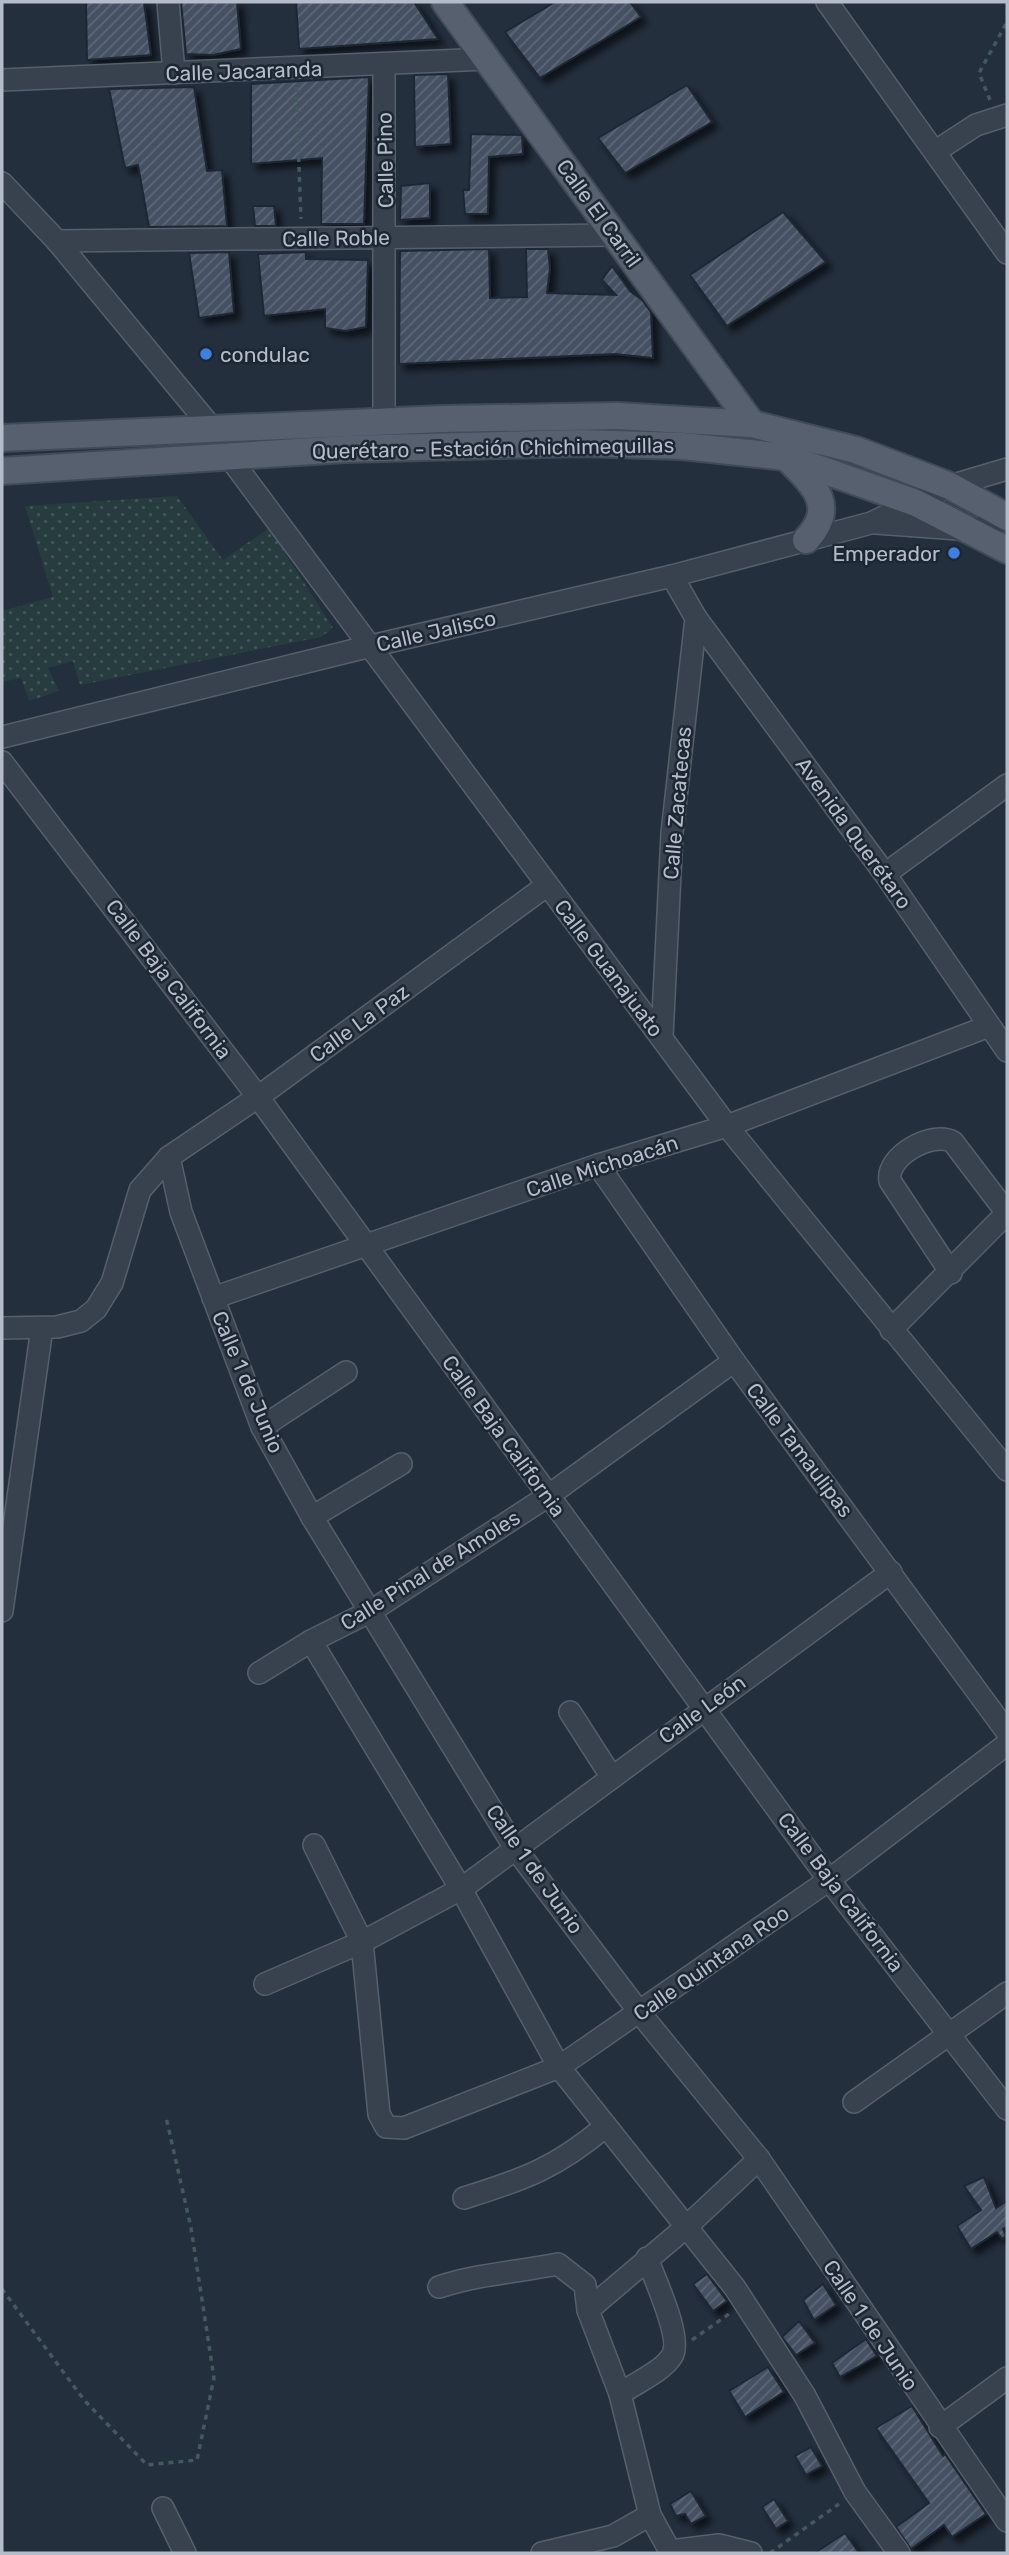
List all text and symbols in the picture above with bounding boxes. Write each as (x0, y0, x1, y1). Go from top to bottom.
street label: Calle Jacaranda (165, 56, 323, 86)
street label: Calle Pino (372, 112, 398, 208)
street label: Calle El Carril (551, 154, 647, 272)
street label: Calle Roble (282, 225, 390, 251)
place label: condulac (220, 342, 310, 367)
marker: condulac (198, 346, 214, 362)
street label: Querétaro - Estación Chichimequillas (312, 432, 674, 464)
place label: Emperador (832, 541, 940, 566)
marker: Emperador (946, 545, 962, 561)
street label: Calle Jalisco (374, 605, 498, 657)
street label: Calle Zacatecas (658, 725, 696, 881)
street label: Avenida Querétaro (791, 752, 917, 914)
street label: Calle Baja California (101, 894, 237, 1064)
street label: Calle Guanajuato (549, 894, 669, 1042)
street label: Calle La Paz (304, 979, 414, 1067)
street label: Calle Michoacán (523, 1130, 681, 1202)
street label: Calle 1 de Junio (207, 1307, 289, 1457)
street label: Calle Baja California (437, 1350, 571, 1522)
street label: Calle Tamaulipas (741, 1378, 859, 1522)
street label: Calle Pinal de Amoles (336, 1505, 524, 1635)
street label: Calle León (654, 1669, 750, 1749)
street label: Calle 1 de Junio (481, 1800, 589, 1938)
street label: Calle Baja California (773, 1807, 909, 1977)
street label: Calle Quintana Roo (628, 1900, 794, 2026)
street label: Calle 1 de Junio (818, 2255, 924, 2395)

